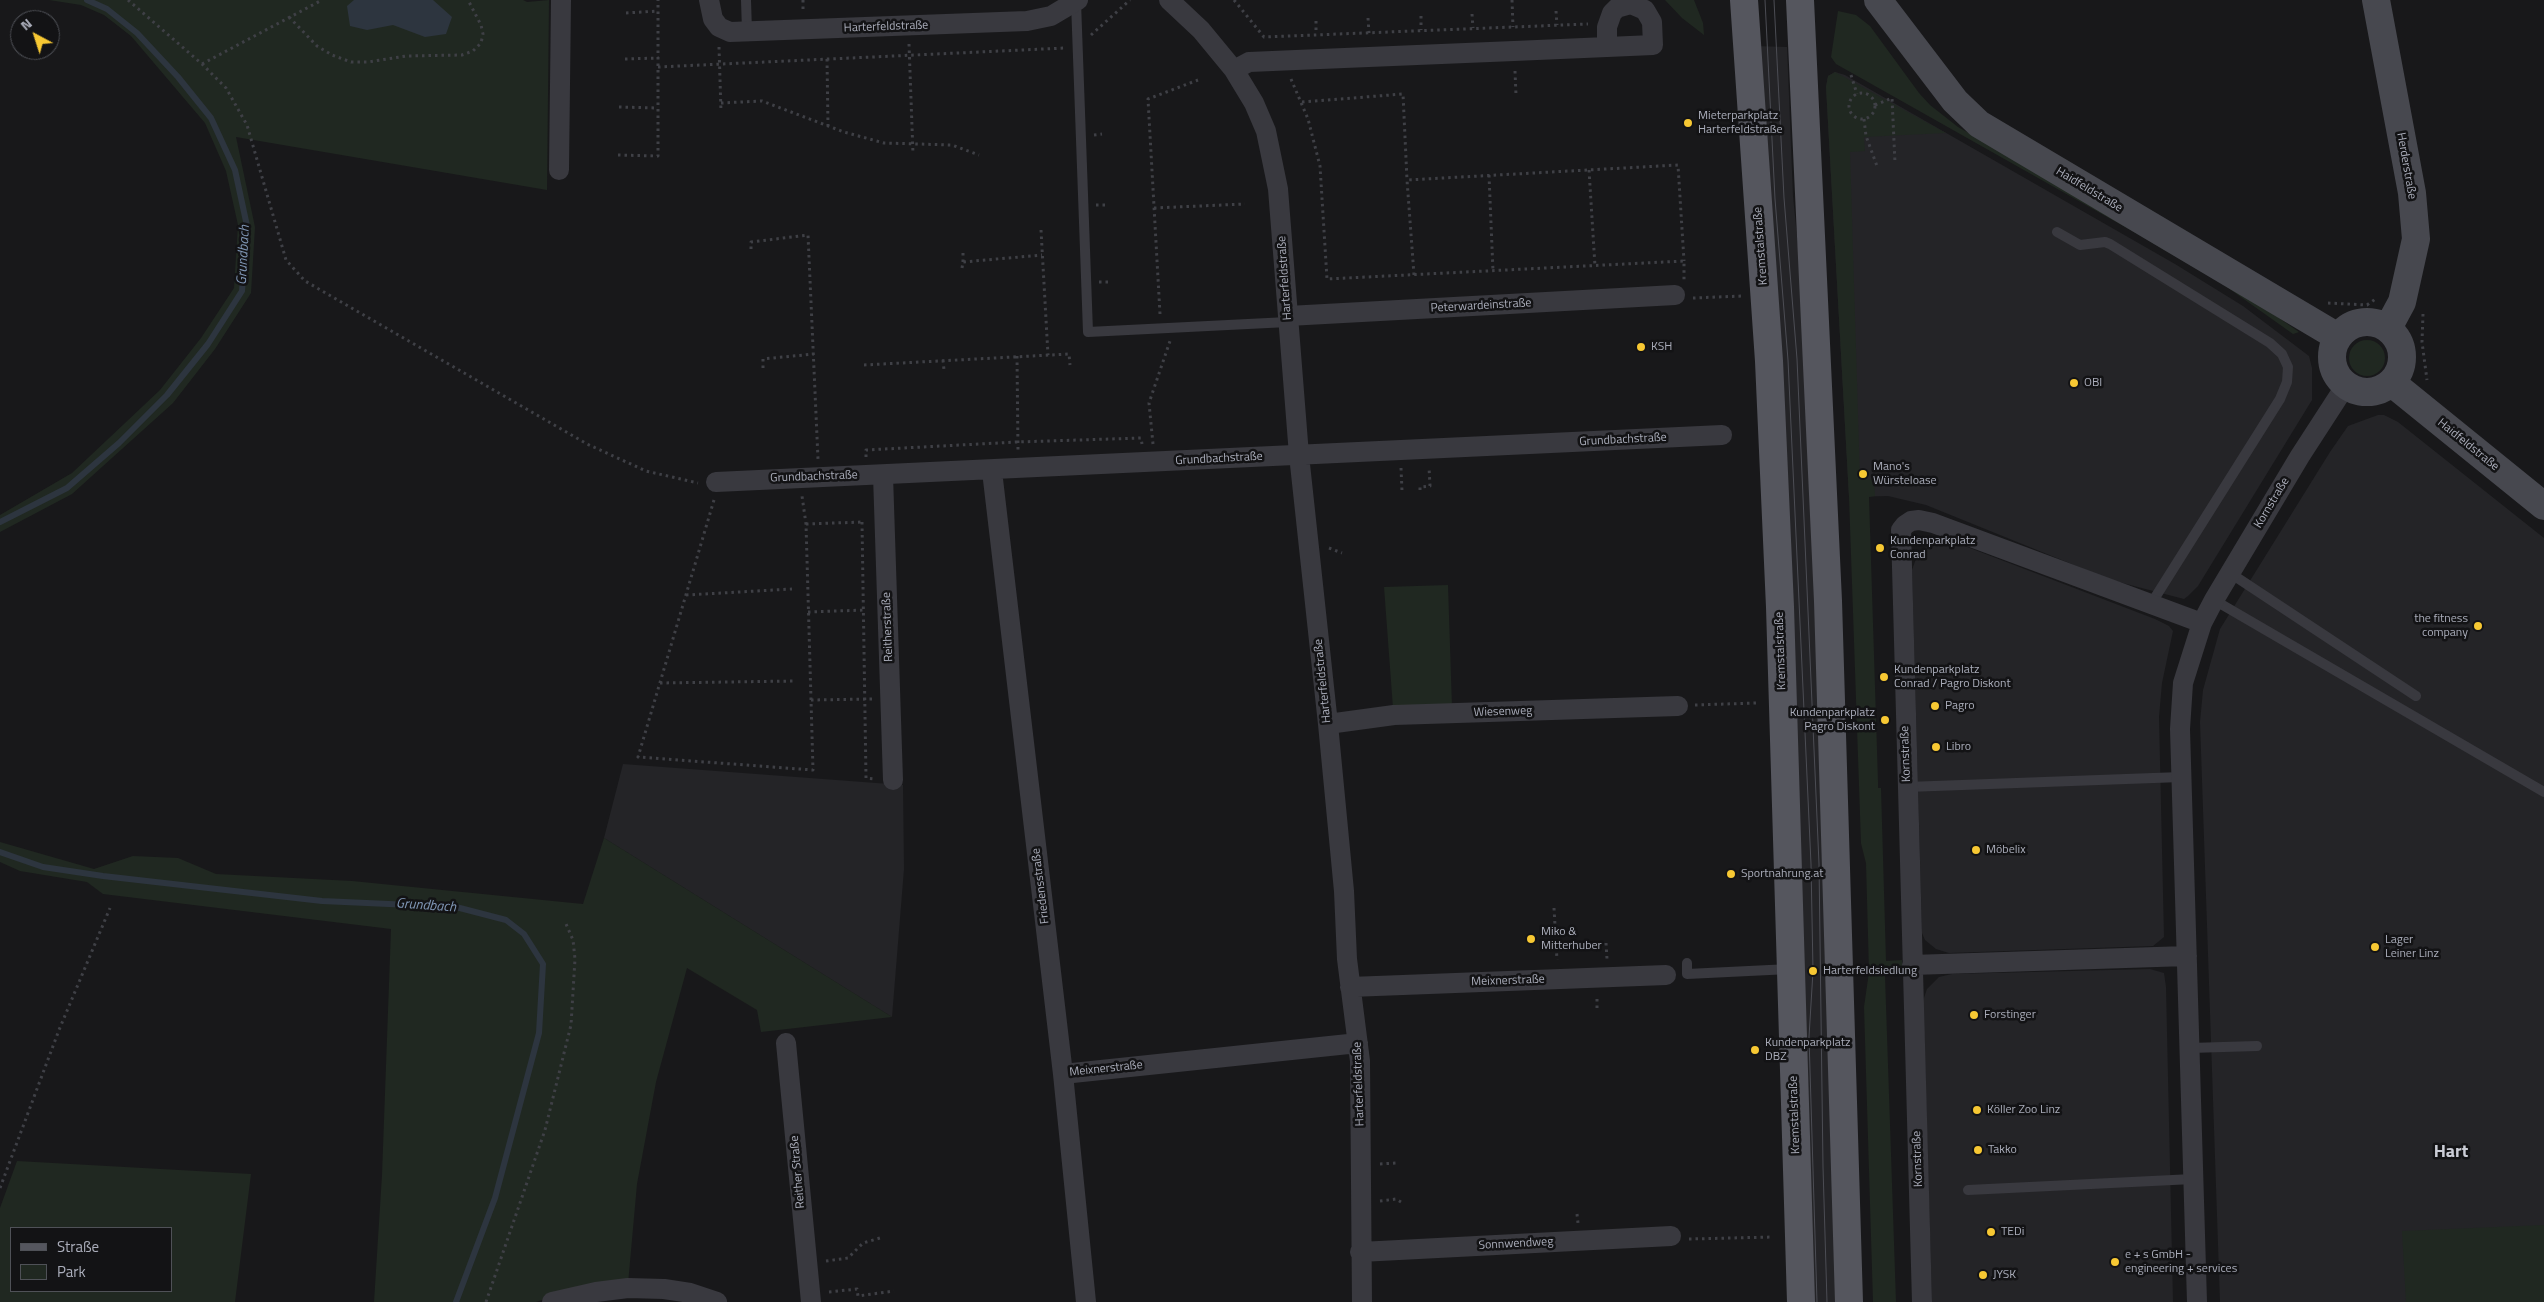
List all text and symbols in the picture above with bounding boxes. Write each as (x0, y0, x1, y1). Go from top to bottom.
north arrow (10, 10, 60, 60)
text: N (15, 13, 36, 35)
street label: Harterfeldstraße (843, 18, 929, 36)
place label: Mieterparkplatz Harterfeldstraße (1698, 109, 1783, 137)
marker: Mieterparkplatz Harterfeldstraße (1682, 117, 1694, 129)
street label: Herderstraße (2393, 131, 2419, 201)
street label: Haidfeldstraße (2053, 165, 2125, 215)
street label: Kremstalstraße (1751, 206, 1771, 286)
water label: Grundbach (234, 225, 254, 285)
street label: Harterfeldstraße (1275, 235, 1295, 321)
street label: Peterwardeinstraße (1430, 296, 1532, 316)
place label: KSH (1651, 340, 1672, 354)
marker: KSH (1635, 341, 1647, 353)
place label: OBI (2084, 376, 2102, 390)
marker: OBI (2068, 377, 2080, 389)
street label: Haidfeldstraße (2434, 416, 2502, 474)
street label: Grundbachstraße (1579, 431, 1667, 449)
street label: Grundbachstraße (1175, 450, 1263, 468)
place label: Mano's Würsteloase (1873, 460, 1937, 488)
street label: Grundbachstraße (770, 468, 858, 486)
marker: Mano's Würsteloase (1857, 468, 1869, 480)
street label: Kornstraße (2251, 475, 2293, 531)
place label: Kundenparkplatz Conrad (1890, 534, 1975, 562)
marker: Kundenparkplatz Conrad (1874, 542, 1886, 554)
street label: Reitherstraße (880, 592, 896, 662)
street label: Kremstalstraße (1772, 612, 1790, 690)
place label: the fitness company (2414, 612, 2468, 640)
marker: the fitness company (2472, 620, 2484, 632)
street label: Harterfeldstraße (1311, 638, 1335, 724)
place label: Kundenparkplatz Conrad / Pagro Diskont (1894, 663, 2011, 691)
marker: Kundenparkplatz Conrad / Pagro Diskont (1878, 671, 1890, 683)
place label: Pagro (1945, 699, 1975, 713)
marker: Pagro (1929, 700, 1941, 712)
street label: Wiesenweg (1473, 704, 1533, 720)
place label: Kundenparkplatz Pagro Diskont (1790, 706, 1875, 734)
marker: Kundenparkplatz Pagro Diskont (1879, 714, 1891, 726)
street label: Kornstraße (1898, 726, 1914, 782)
place label: Libro (1946, 740, 1971, 754)
marker: Libro (1930, 741, 1942, 753)
place label: Möbelix (1986, 843, 2026, 857)
marker: Möbelix (1970, 844, 1982, 856)
street label: Friedensstraße (1029, 847, 1053, 925)
place label: Sportnahrung.at (1741, 867, 1823, 881)
marker: Sportnahrung.at (1725, 868, 1737, 880)
water label: Grundbach (395, 896, 457, 916)
place label: Miko & Mitterhuber (1541, 925, 1602, 953)
marker: Miko & Mitterhuber (1525, 933, 1537, 945)
place label: Lager Leiner Linz (2385, 933, 2439, 961)
marker: Lager Leiner Linz (2369, 941, 2381, 953)
place label: Harterfeldsiedlung (1823, 964, 1917, 978)
marker: Harterfeldsiedlung (1807, 965, 1819, 977)
street label: Meixnerstraße (1471, 973, 1545, 989)
place label: Forstinger (1984, 1008, 2036, 1022)
marker: Forstinger (1968, 1009, 1980, 1021)
place label: Kundenparkplatz DBZ (1765, 1036, 1850, 1064)
street label: Harterfeldstraße (1350, 1041, 1368, 1127)
marker: Kundenparkplatz DBZ (1749, 1044, 1761, 1056)
street label: Meixnerstraße (1069, 1058, 1143, 1080)
street label: Kremstalstraße (1786, 1076, 1804, 1154)
place label: Köller Zoo Linz (1987, 1103, 2060, 1117)
marker: Köller Zoo Linz (1971, 1104, 1983, 1116)
street label: Kornstraße (1910, 1131, 1926, 1187)
street label: Reither Straße (788, 1135, 808, 1209)
district label: Hart (2434, 1142, 2468, 1164)
place label: Takko (1988, 1143, 2017, 1157)
marker: Takko (1972, 1144, 1984, 1156)
place label: TEDi (2001, 1225, 2024, 1239)
marker: TEDi (1985, 1226, 1997, 1238)
legend (10, 1227, 172, 1292)
text: Straße (57, 1235, 99, 1258)
street label: Sonnwendweg (1478, 1235, 1554, 1253)
place label: e + s GmbH - engineering + services (2125, 1248, 2237, 1276)
marker: e + s GmbH - engineering + services (2109, 1256, 2121, 1268)
text: Park (57, 1260, 86, 1283)
place label: JYSK (1993, 1268, 2016, 1282)
marker: JYSK (1977, 1269, 1989, 1281)

